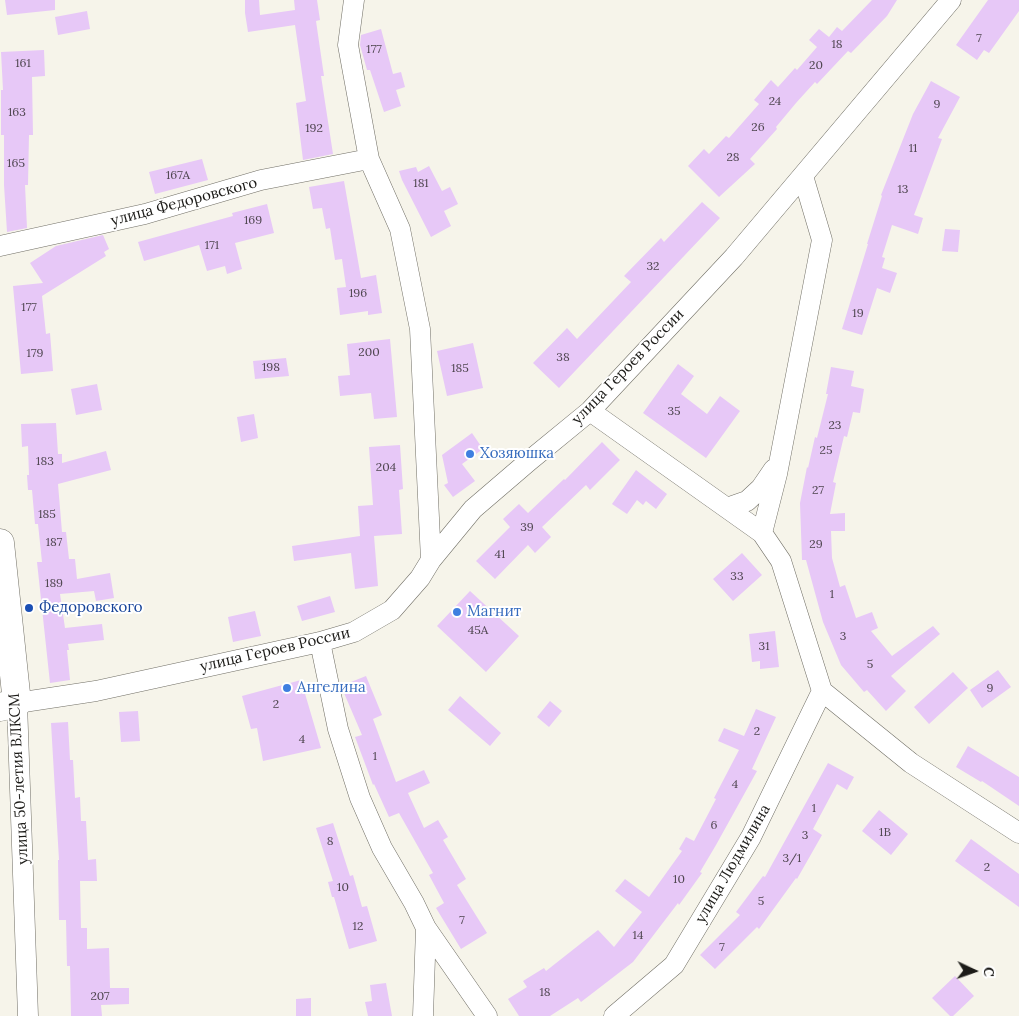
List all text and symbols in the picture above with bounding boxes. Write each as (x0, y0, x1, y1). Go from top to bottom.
house number: 7 (976, 32, 982, 46)
house number: 18 (831, 38, 843, 52)
house number: 177 (366, 43, 382, 57)
house number: 161 (15, 57, 31, 71)
house number: 20 (809, 59, 823, 73)
house number: 24 (769, 95, 781, 109)
house number: 9 (934, 98, 940, 112)
house number: 163 (8, 106, 26, 120)
house number: 26 (751, 121, 765, 135)
house number: 192 (305, 122, 323, 136)
house number: 11 (909, 142, 917, 156)
house number: 28 (726, 151, 740, 165)
house number: 165 (7, 157, 25, 171)
house number: 167А (166, 169, 190, 183)
street label: улица Федоровского (109, 174, 259, 230)
house number: 181 (413, 177, 429, 191)
house number: 13 (897, 183, 909, 197)
house number: 169 (244, 214, 262, 228)
house number: 171 (205, 239, 219, 253)
house number: 32 (646, 260, 660, 274)
house number: 196 (349, 287, 367, 301)
house number: 177 (21, 301, 37, 315)
street label: улица Героев России (568, 305, 688, 429)
house number: 19 (852, 307, 864, 321)
house number: 200 (358, 346, 380, 360)
house number: 179 (27, 347, 43, 361)
house number: 38 (556, 351, 570, 365)
house number: 198 (262, 361, 280, 375)
house number: 185 (451, 362, 469, 376)
house number: 35 (667, 405, 681, 419)
house number: 23 (829, 419, 841, 433)
house number: 25 (820, 444, 832, 458)
place label: Хозяюшка (480, 445, 554, 463)
marker: Хозяюшка (464, 448, 476, 460)
house number: 183 (36, 455, 54, 469)
house number: 204 (376, 461, 396, 475)
house number: 27 (812, 484, 824, 498)
house number: 185 (38, 508, 56, 522)
house number: 39 (520, 521, 534, 535)
house number: 187 (46, 536, 62, 550)
house number: 29 (809, 538, 823, 552)
house number: 41 (495, 548, 505, 562)
house number: 33 (730, 570, 744, 584)
house number: 189 (45, 577, 63, 591)
house number: 1 (830, 588, 834, 602)
place label: Федоровского (39, 599, 143, 617)
marker: Федоровского (23, 602, 35, 614)
place label: Магнит (467, 603, 521, 621)
marker: Магнит (451, 606, 463, 618)
street label: улица Героев России (198, 624, 352, 676)
house number: 45А (468, 624, 488, 638)
house number: 3 (840, 630, 846, 644)
house number: 31 (758, 640, 770, 654)
house number: 5 (867, 658, 873, 672)
place label: Ангелина (297, 679, 366, 697)
marker: Ангелина (281, 682, 293, 694)
house number: 9 (987, 682, 993, 696)
street label: улица 50-летия ВЛКСМ (6, 693, 32, 865)
house number: 2 (273, 698, 279, 712)
house number: 2 (754, 725, 760, 739)
house number: 4 (299, 733, 305, 747)
house number: 1 (373, 750, 377, 764)
house number: 4 (732, 778, 738, 792)
street label: улица Людмилина (692, 801, 774, 927)
house number: 1 (812, 802, 816, 816)
house number: 6 (711, 819, 717, 833)
house number: 1В (879, 826, 891, 840)
house number: 3 (802, 829, 808, 843)
house number: 8 (327, 835, 333, 849)
house number: 3/1 (783, 852, 801, 866)
house number: 2 (984, 861, 990, 875)
house number: 10 (673, 873, 685, 887)
house number: 10 (337, 881, 349, 895)
house number: 5 (758, 895, 764, 909)
house number: 7 (459, 914, 465, 928)
house number: 12 (353, 920, 363, 934)
house number: 14 (633, 929, 643, 943)
house number: 7 (719, 941, 725, 955)
north arrow (949, 946, 999, 996)
text: С (980, 966, 998, 977)
house number: 18 (539, 986, 551, 1000)
house number: 207 (90, 990, 110, 1004)

